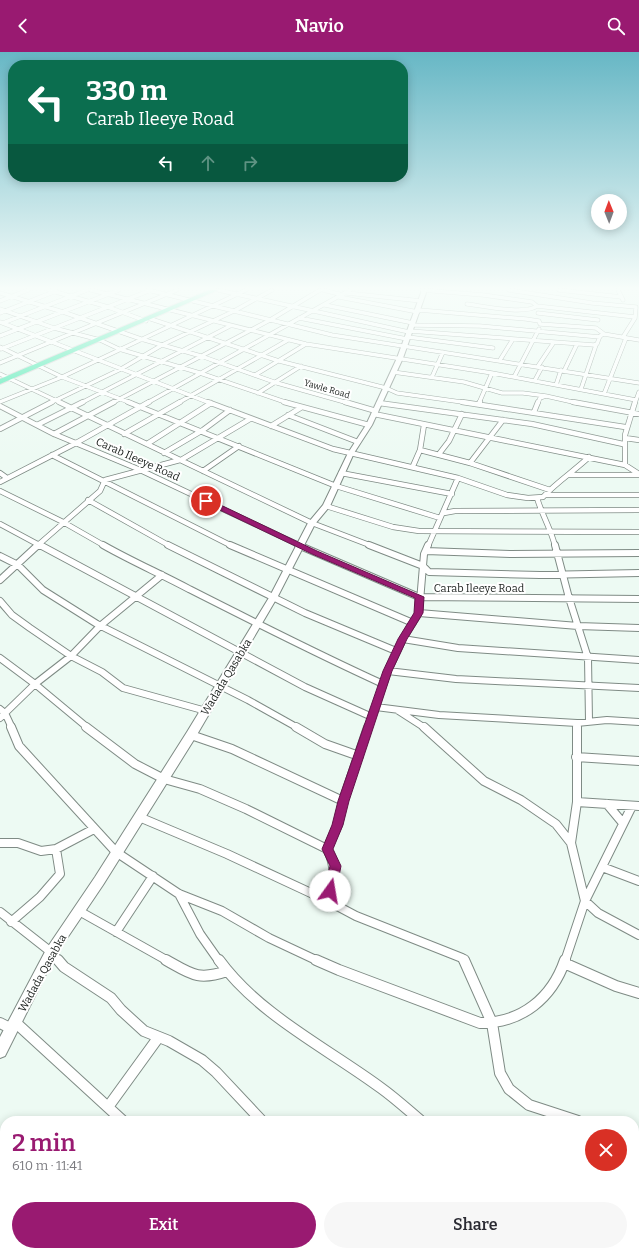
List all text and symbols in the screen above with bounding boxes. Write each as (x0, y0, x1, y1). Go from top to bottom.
icon: back (12, 15, 34, 37)
text: Navio (295, 15, 344, 37)
icon: search (605, 15, 627, 37)
text: 330 m (86, 74, 167, 107)
icon: left (20, 76, 72, 128)
text: Carab Ileeye Road (86, 108, 234, 130)
icon: left (155, 152, 177, 174)
icon: ahead (197, 152, 219, 174)
icon: right (239, 152, 261, 174)
north arrow (591, 194, 627, 230)
map controls (591, 194, 627, 230)
street label: Yawle Road (303, 378, 352, 400)
street label: Carab Ileeye Road (94, 435, 182, 484)
pin (189, 484, 223, 518)
icon: arrive (195, 490, 217, 512)
street label: Carab Ileeye Road (434, 582, 525, 595)
street label: Wadada Qasabka (198, 637, 254, 718)
position arrow (309, 870, 351, 912)
street label: Wadada Qasabka (16, 932, 69, 1014)
text: 2 min (12, 1129, 76, 1157)
button: close (585, 1129, 627, 1171)
text: 610 m · 11:41 (12, 1158, 82, 1173)
button: Exit (12, 1202, 316, 1248)
button: Share (324, 1202, 627, 1248)

